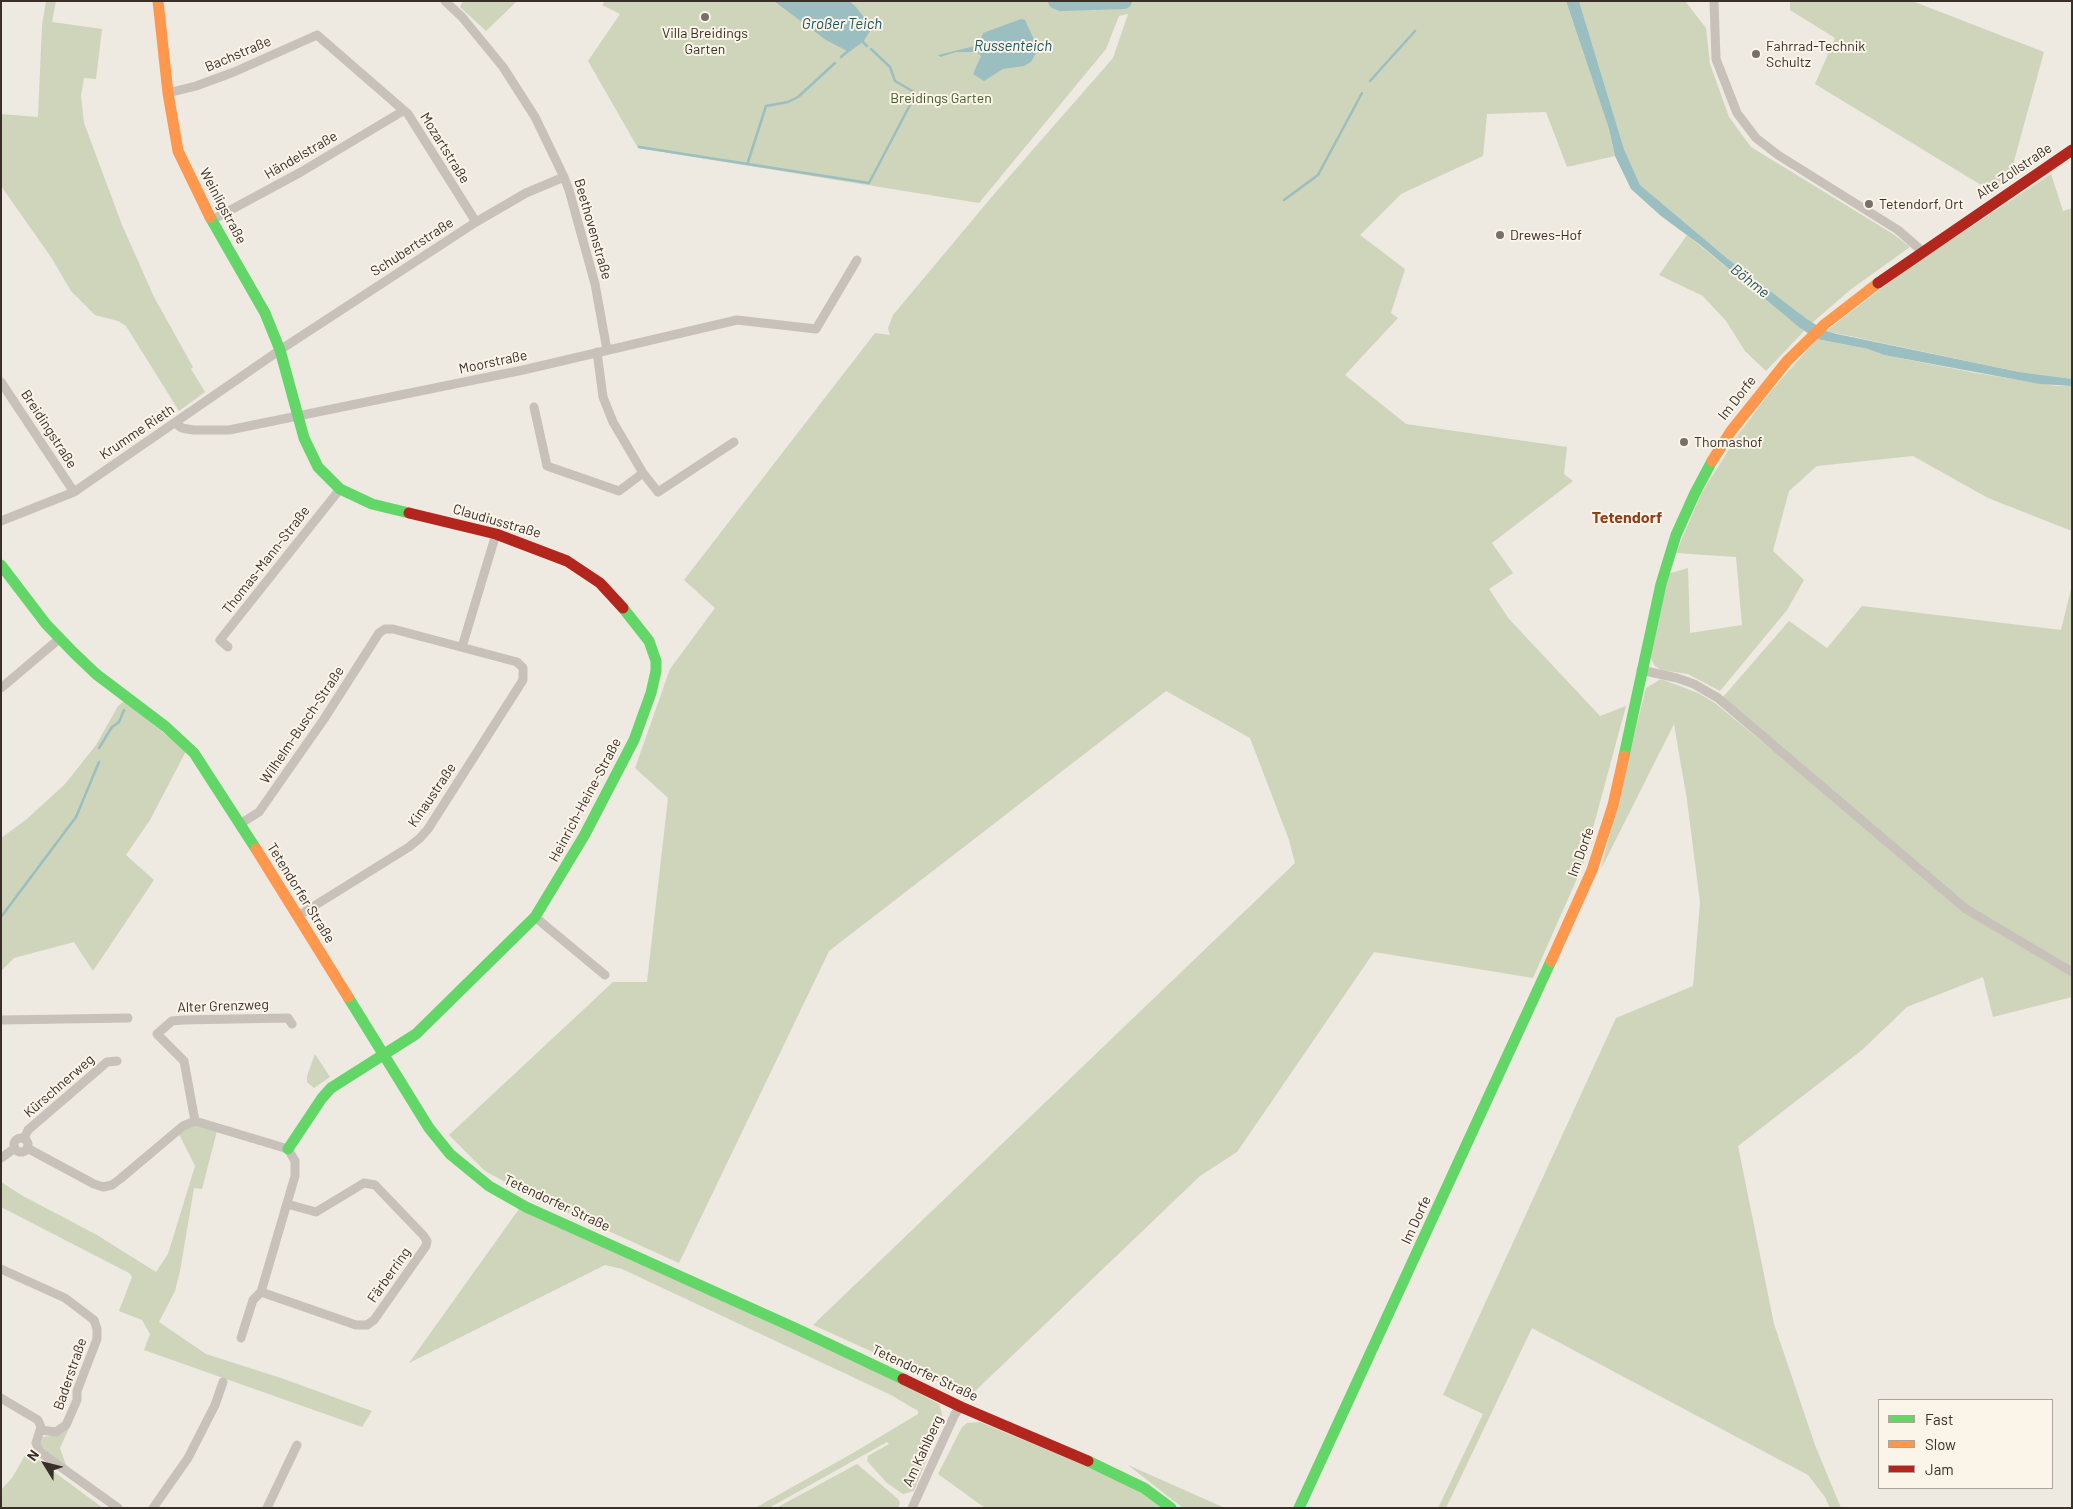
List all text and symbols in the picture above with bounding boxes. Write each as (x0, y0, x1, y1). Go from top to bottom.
marker: Villa Breidings Garten (699, 11, 711, 23)
water label: Großer Teich (802, 15, 882, 33)
place label: Villa Breidings Garten (662, 25, 748, 58)
street label: Bachstraße (203, 33, 273, 75)
water label: Russenteich (974, 37, 1052, 55)
place label: Fahrrad-Technik Schultz (1766, 38, 1865, 70)
marker: Fahrrad-Technik Schultz (1750, 48, 1762, 60)
park label: Breidings Garten (890, 90, 992, 106)
street label: Mozartstraße (416, 109, 474, 187)
street label: Händelstraße (262, 127, 340, 183)
street label: Alte Zollstraße (1973, 139, 2055, 203)
street label: Weinligstraße (196, 165, 250, 247)
street label: Beethovenstraße (571, 177, 615, 281)
place label: Tetendorf, Ort (1879, 196, 1964, 212)
marker: Tetendorf, Ort (1863, 198, 1875, 210)
street label: Schubertstraße (368, 214, 456, 280)
place label: Drewes-Hof (1510, 227, 1582, 243)
marker: Drewes-Hof (1494, 229, 1506, 241)
water label: Böhme (1727, 260, 1773, 302)
street label: Moorstraße (457, 347, 529, 377)
street label: Im Dorfe (1715, 373, 1759, 423)
street label: Breidingstraße (17, 387, 81, 471)
street label: Krumme Rieth (96, 401, 178, 463)
place label: Thomashof (1694, 434, 1762, 450)
marker: Thomashof (1678, 436, 1690, 448)
street label: Claudiusstraße (451, 500, 543, 542)
street label: Thomas-Mann-Straße (219, 503, 313, 617)
district label: Tetendorf (1592, 508, 1662, 528)
street label: Wilhelm-Busch-Straße (256, 663, 348, 787)
street label: Heinrich-Heine-Straße (545, 735, 625, 865)
street label: Kinaustraße (404, 760, 460, 830)
street label: Im Dorfe (1564, 825, 1598, 879)
street label: Tetendorfer Straße (263, 840, 339, 946)
street label: Alter Grenzweg (177, 996, 269, 1016)
street label: Kürschnerweg (20, 1051, 98, 1121)
street label: Tetendorfer Straße (501, 1171, 613, 1235)
street label: Im Dorfe (1398, 1193, 1434, 1247)
street label: Färberring (364, 1244, 414, 1306)
street label: Baderstraße (50, 1336, 90, 1412)
street label: Tetendorfer Straße (869, 1341, 981, 1405)
legend (1878, 1399, 2053, 1489)
text: Fast (1925, 1410, 1953, 1428)
street label: Am Kahlberg (899, 1413, 947, 1489)
text: Slow (1925, 1435, 1956, 1453)
north arrow (20, 1439, 70, 1489)
text: N (23, 1446, 42, 1464)
text: Jam (1925, 1460, 1954, 1478)

